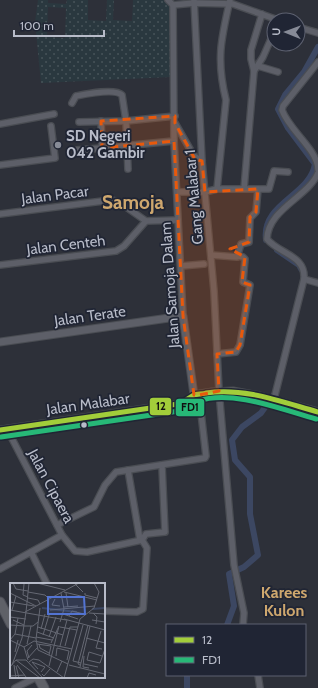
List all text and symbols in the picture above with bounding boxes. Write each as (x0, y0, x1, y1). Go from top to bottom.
scale bar (14, 12, 104, 38)
north arrow (266, 12, 306, 52)
text: 100 m (20, 18, 54, 33)
text: U (269, 28, 283, 36)
place label: SD Negeri 042 Gambir (66, 127, 145, 162)
marker: SD Negeri 042 Gambir (53, 140, 63, 150)
street label: Gang Malabar 1 (181, 149, 207, 245)
street label: Jalan Pacar (19, 182, 90, 208)
district label: Samoja (102, 191, 164, 214)
street label: Jalan Samoja Dalam (157, 221, 183, 350)
street label: Jalan Centeh (25, 231, 106, 259)
street label: Jalan Terate (52, 302, 127, 330)
street label: Jalan Malabar (44, 389, 131, 419)
line badge: 12 (149, 397, 172, 416)
line badge: FD1 (175, 398, 205, 417)
text: 12 (156, 399, 166, 413)
text: FD1 (181, 400, 199, 414)
unlabelled marker (79, 420, 89, 430)
street label: Jalan Cipaera (23, 445, 78, 527)
inset map (10, 583, 105, 678)
district label: Karees Kulon (261, 583, 307, 620)
legend (166, 624, 306, 676)
text: 12 (202, 632, 212, 647)
text: FD1 (202, 652, 221, 667)

